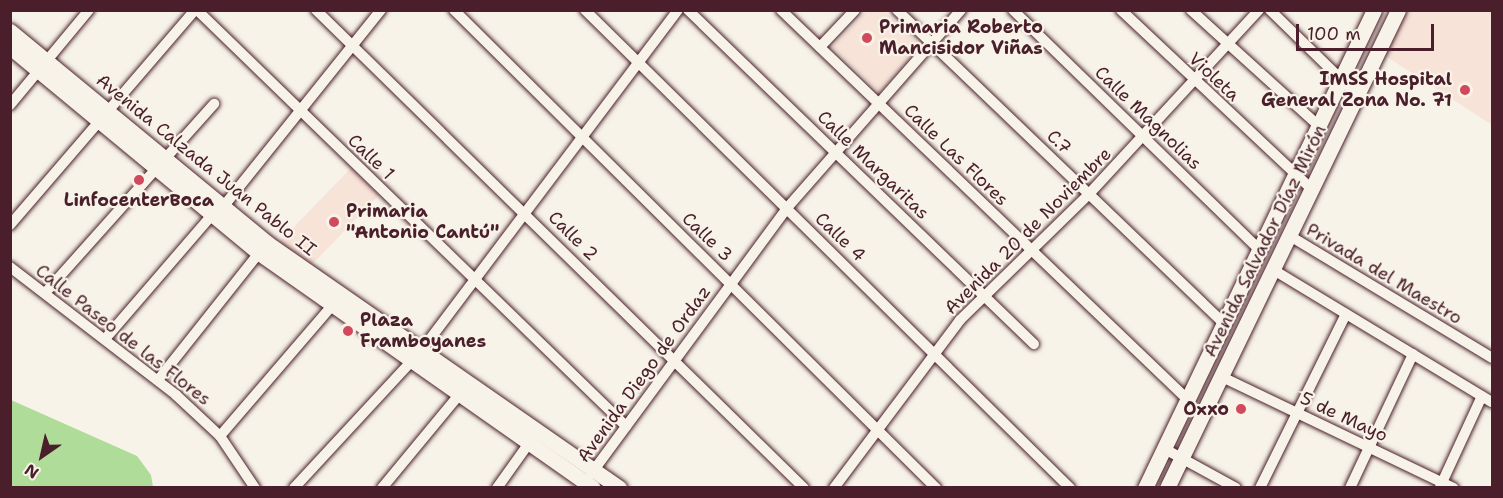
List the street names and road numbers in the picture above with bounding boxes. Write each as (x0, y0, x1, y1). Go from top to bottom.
street label: Violeta (1184, 48, 1244, 106)
street label: Calle Magnolias (1090, 62, 1206, 174)
street label: Avenida Calzada Juan Pablo II (92, 70, 320, 260)
street label: Calle Las Flores (899, 100, 1013, 210)
street label: Calle Margaritas (813, 106, 933, 224)
street label: Avenida Salvador Díaz Mirón (1199, 121, 1331, 361)
street label: C.7 (1042, 125, 1076, 159)
street label: Calle 1 (343, 130, 399, 184)
street label: Avenida 20 de Noviembre (940, 143, 1116, 319)
street label: Calle 2 (544, 207, 602, 265)
street label: Calle 3 (677, 208, 737, 266)
street label: Calle 4 (810, 208, 870, 266)
street label: Privada del Maestro (1302, 219, 1466, 329)
street label: Calle Paseo de las Flores (31, 260, 215, 410)
street label: Avenida Diego de Ordaz (573, 282, 715, 466)
street label: 5 de Mayo (1297, 387, 1391, 447)

